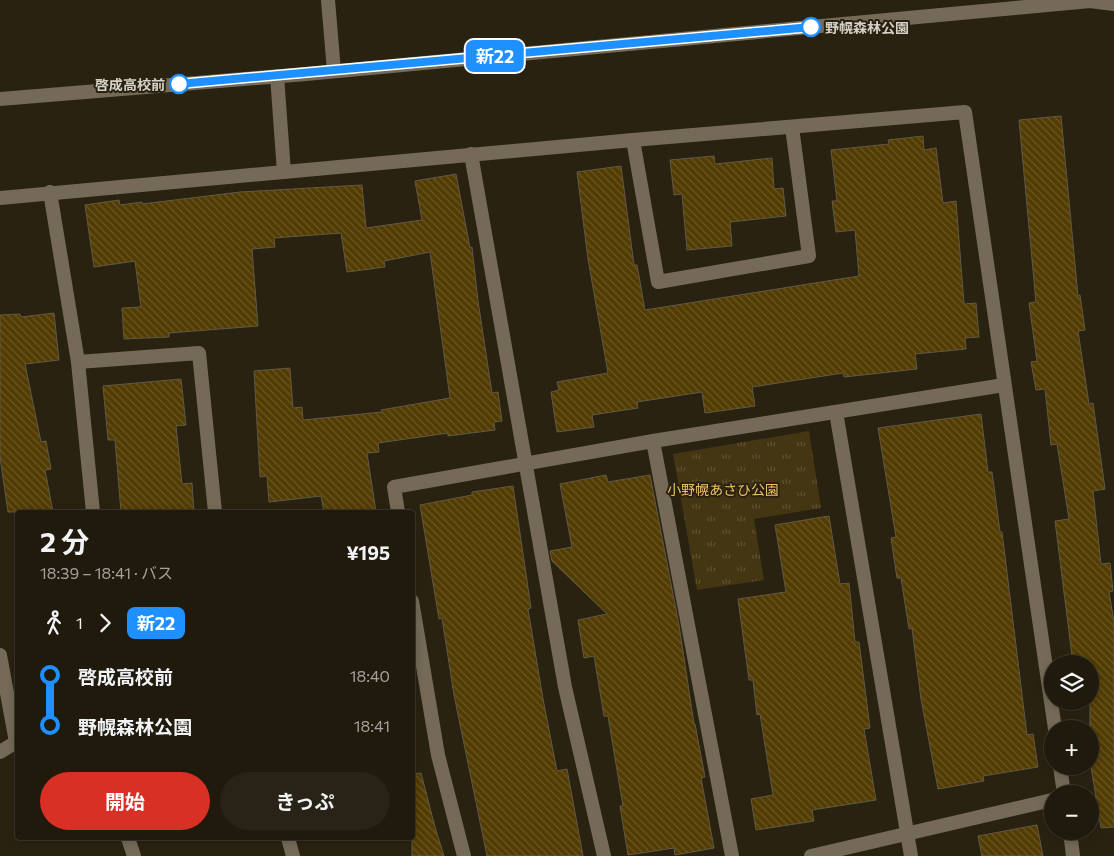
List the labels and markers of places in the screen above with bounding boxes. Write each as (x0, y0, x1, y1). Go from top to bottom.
marker: 野幌森林公園 (801, 17, 821, 37)
place label: 野幌森林公園 (825, 19, 909, 36)
marker: 啓成高校前 (169, 74, 189, 94)
place label: 啓成高校前 (95, 76, 165, 93)

